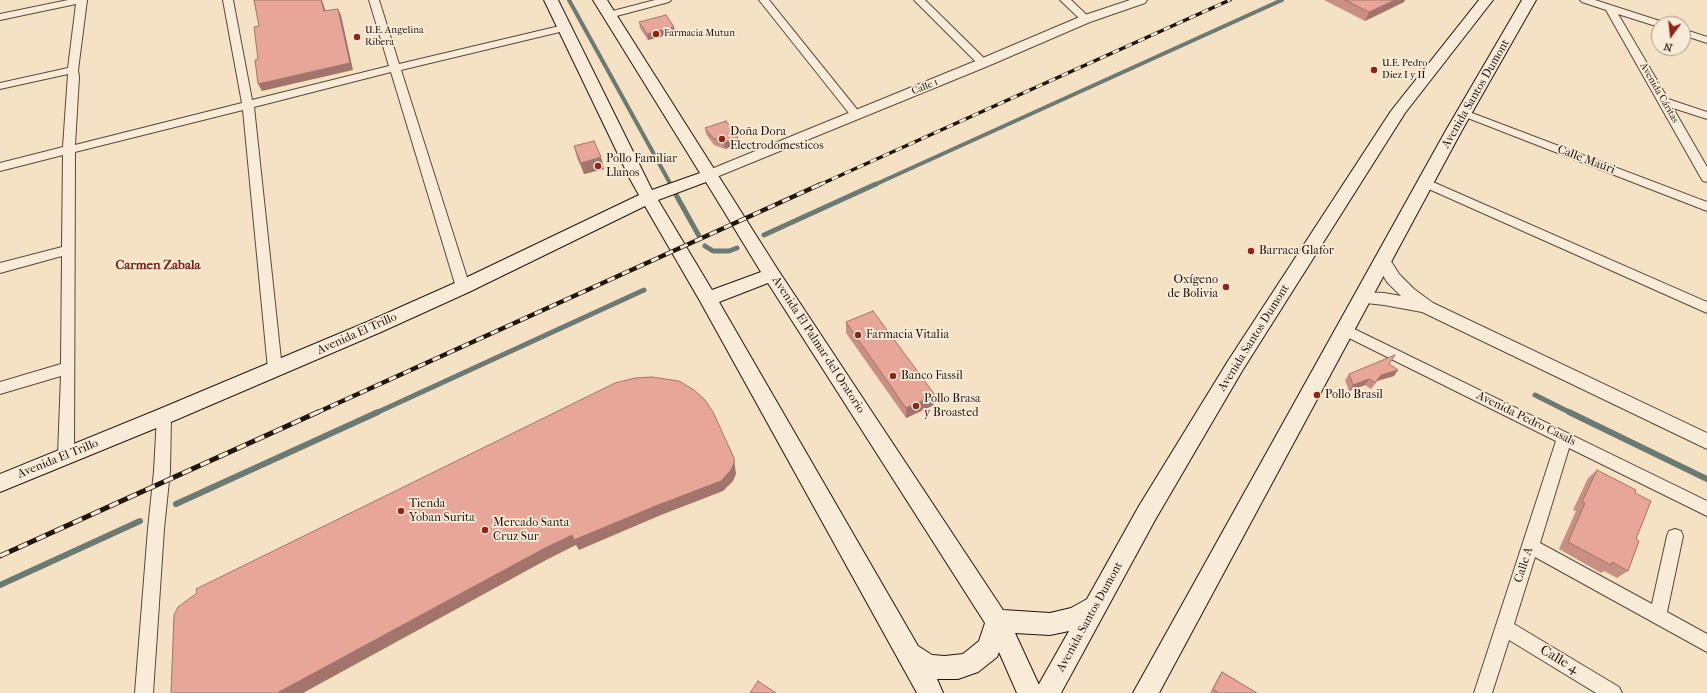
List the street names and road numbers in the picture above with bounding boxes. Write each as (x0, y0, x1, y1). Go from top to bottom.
street label: Avenida Santos Dumont (1439, 37, 1513, 151)
street label: Avenida Cáritas (1637, 61, 1681, 125)
street label: Calle 1 (910, 76, 940, 98)
street label: Calle Maúri (1555, 142, 1617, 178)
street label: Avenida El Palmar del Oratorio (768, 274, 868, 416)
street label: Avenida Santos Dumont (1215, 282, 1293, 394)
street label: Avenida El Trillo (315, 310, 399, 358)
street label: Avenida Pedro Casals (1474, 389, 1578, 449)
street label: Avenida El Trillo (15, 436, 101, 482)
street label: Calle A (1512, 545, 1536, 585)
street label: Avenida Santos Dumont (1054, 560, 1126, 674)
street label: Calle 4 (1537, 642, 1581, 678)

